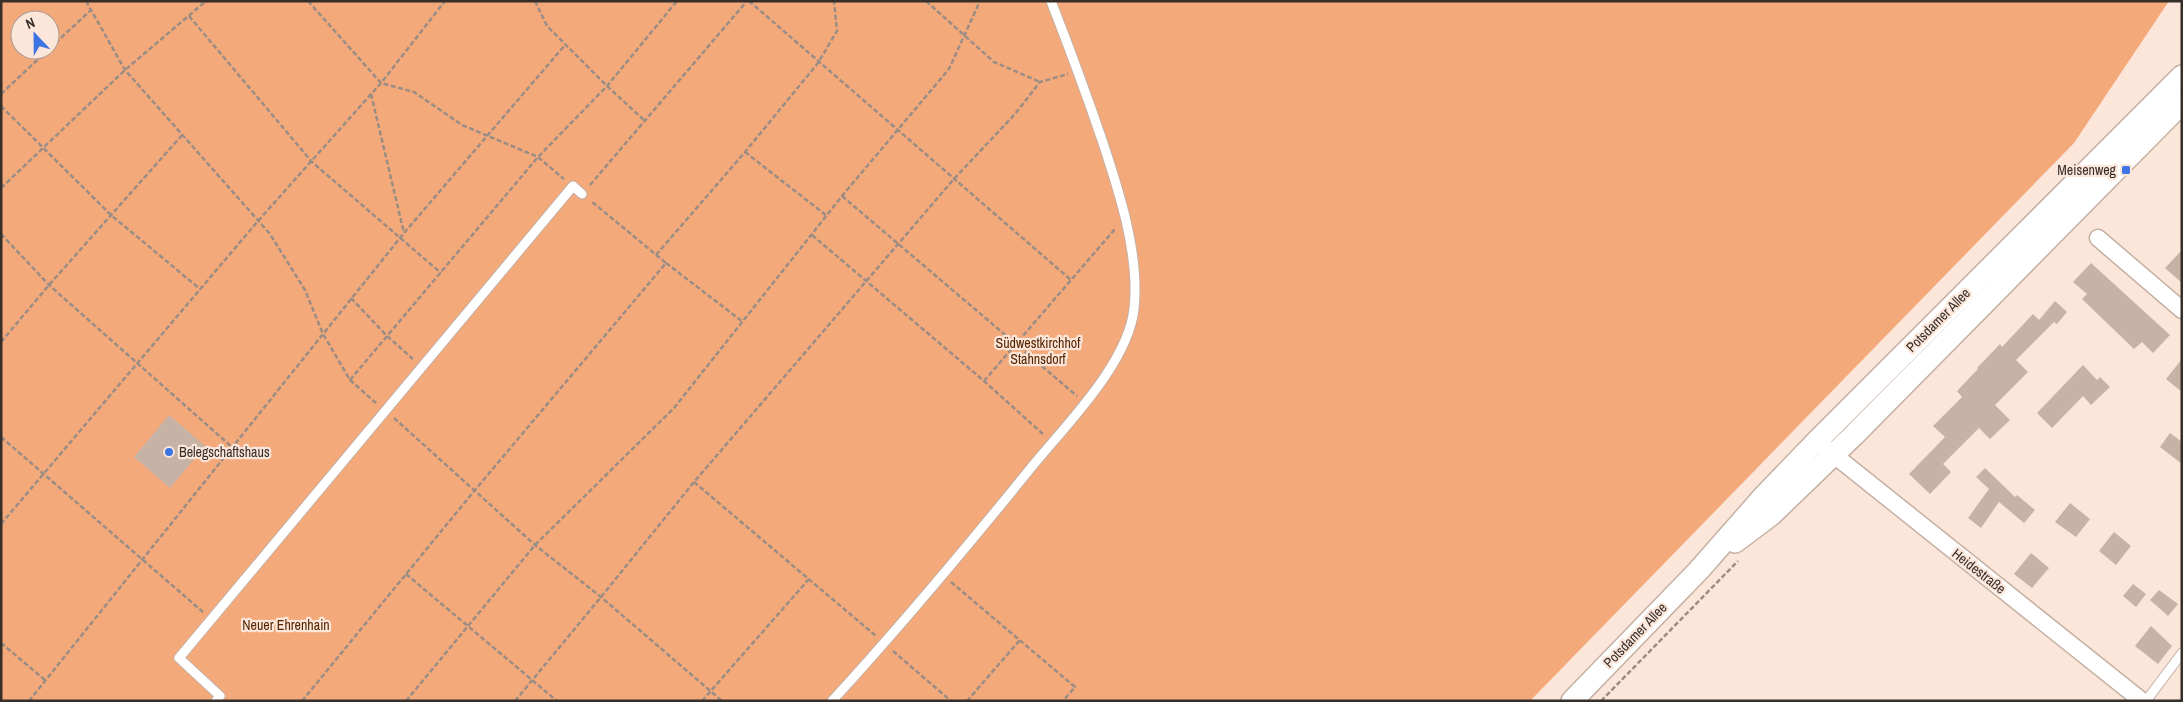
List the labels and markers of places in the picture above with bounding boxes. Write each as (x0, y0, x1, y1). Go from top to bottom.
place label: Meisenweg (2057, 161, 2117, 179)
marker: Meisenweg (2120, 164, 2132, 176)
place label: Belegschaftshaus (179, 443, 270, 461)
marker: Belegschaftshaus (163, 446, 175, 458)

